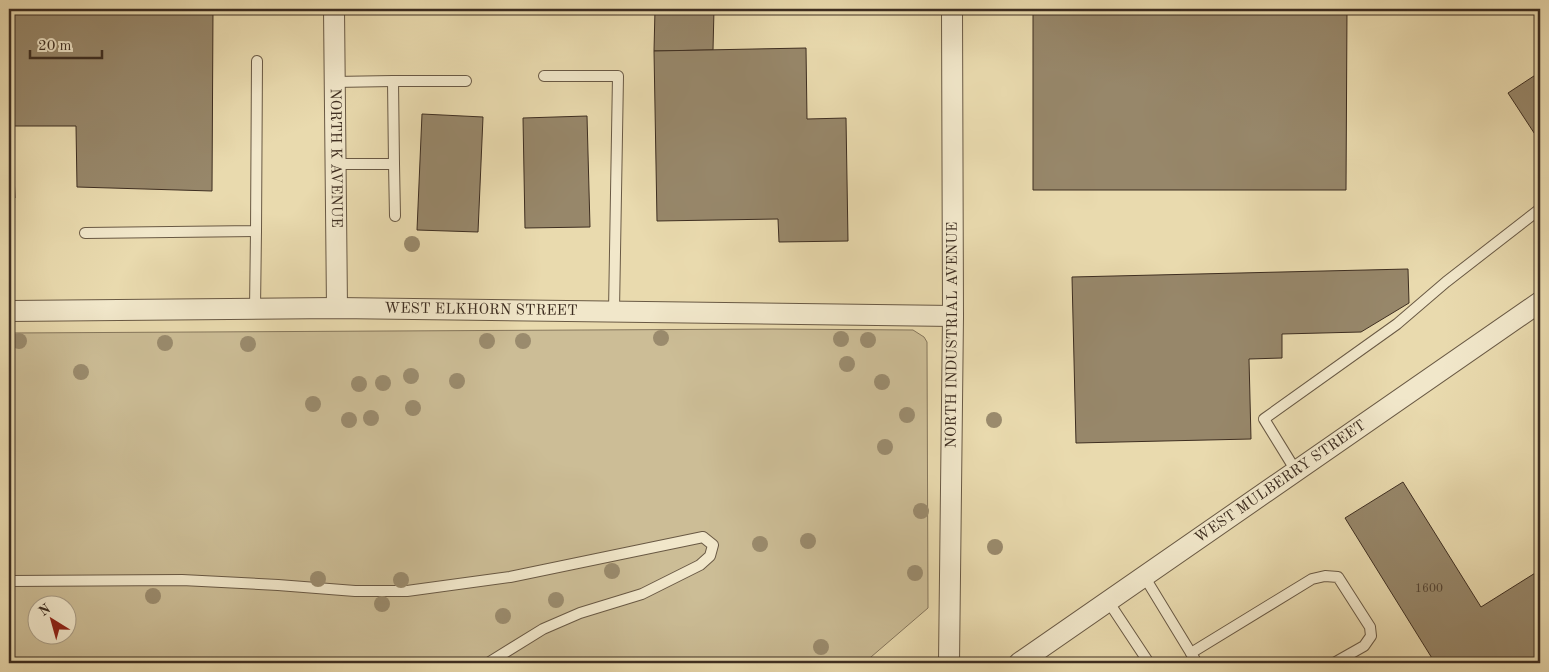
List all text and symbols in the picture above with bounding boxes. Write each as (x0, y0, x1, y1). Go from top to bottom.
scale bar (30, 28, 102, 60)
text: 20 m (38, 39, 72, 54)
street label: NORTH K AVENUE (327, 88, 344, 228)
street label: NORTH INDUSTRIAL AVENUE (944, 222, 961, 449)
street label: WEST ELKHORN STREET (384, 301, 578, 319)
street label: WEST MULBERRY STREET (1192, 418, 1368, 546)
house number: 1600 (1415, 583, 1443, 595)
north arrow (28, 594, 78, 644)
text: N (36, 601, 54, 619)

